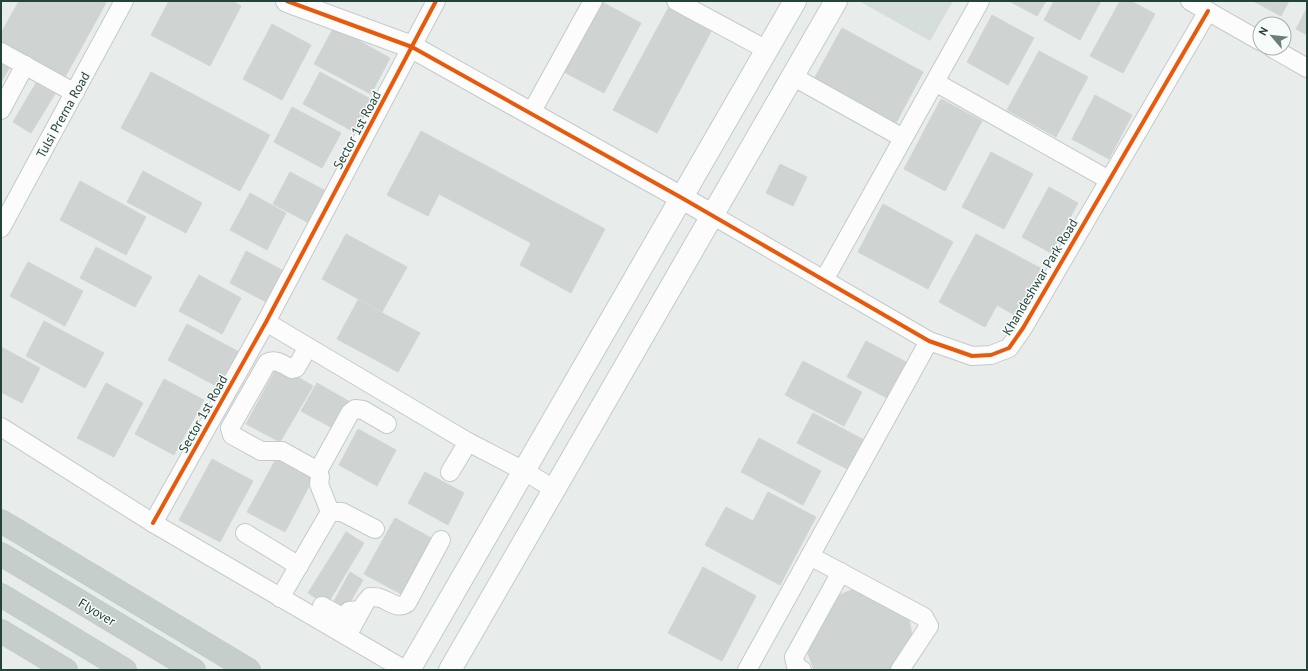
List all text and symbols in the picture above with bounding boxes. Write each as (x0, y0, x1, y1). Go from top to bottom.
north arrow (1252, 16, 1292, 56)
text: N (1255, 25, 1271, 38)
street label: Tulsi Prerna Road (32, 69, 94, 161)
street label: Sector 1st Road (329, 88, 385, 172)
street label: Khandeshwar Park Road (998, 216, 1082, 338)
street label: Sector 1st Road (175, 372, 231, 456)
street label: Flyover (75, 594, 119, 630)

